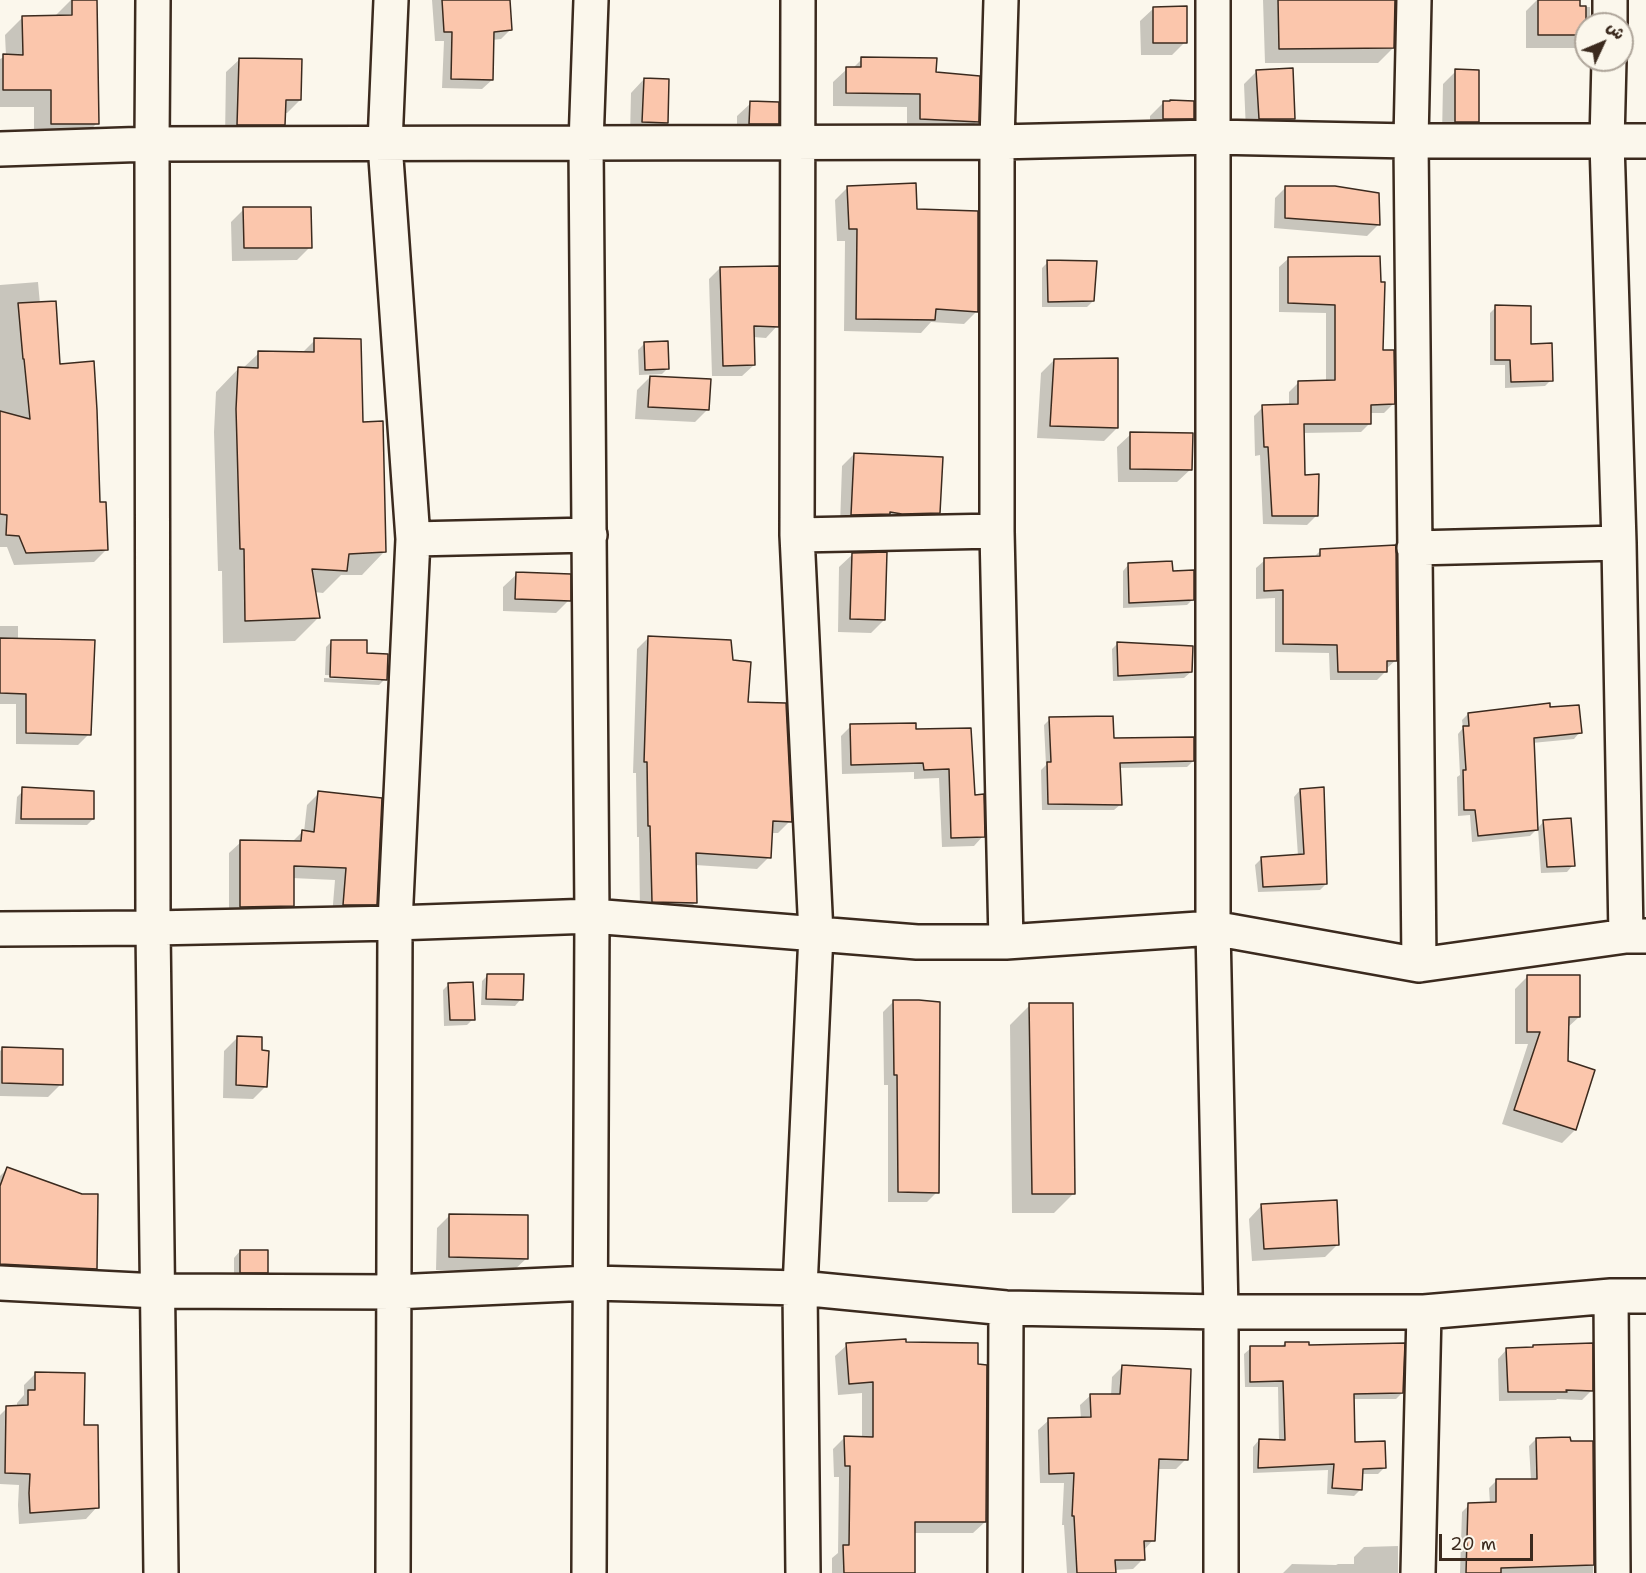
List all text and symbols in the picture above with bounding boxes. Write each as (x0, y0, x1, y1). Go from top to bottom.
north arrow (1574, 12, 1634, 72)
text: ش (1602, 17, 1630, 44)
scale bar (1442, 1522, 1536, 1560)
text: 20 m (1450, 1532, 1496, 1556)

